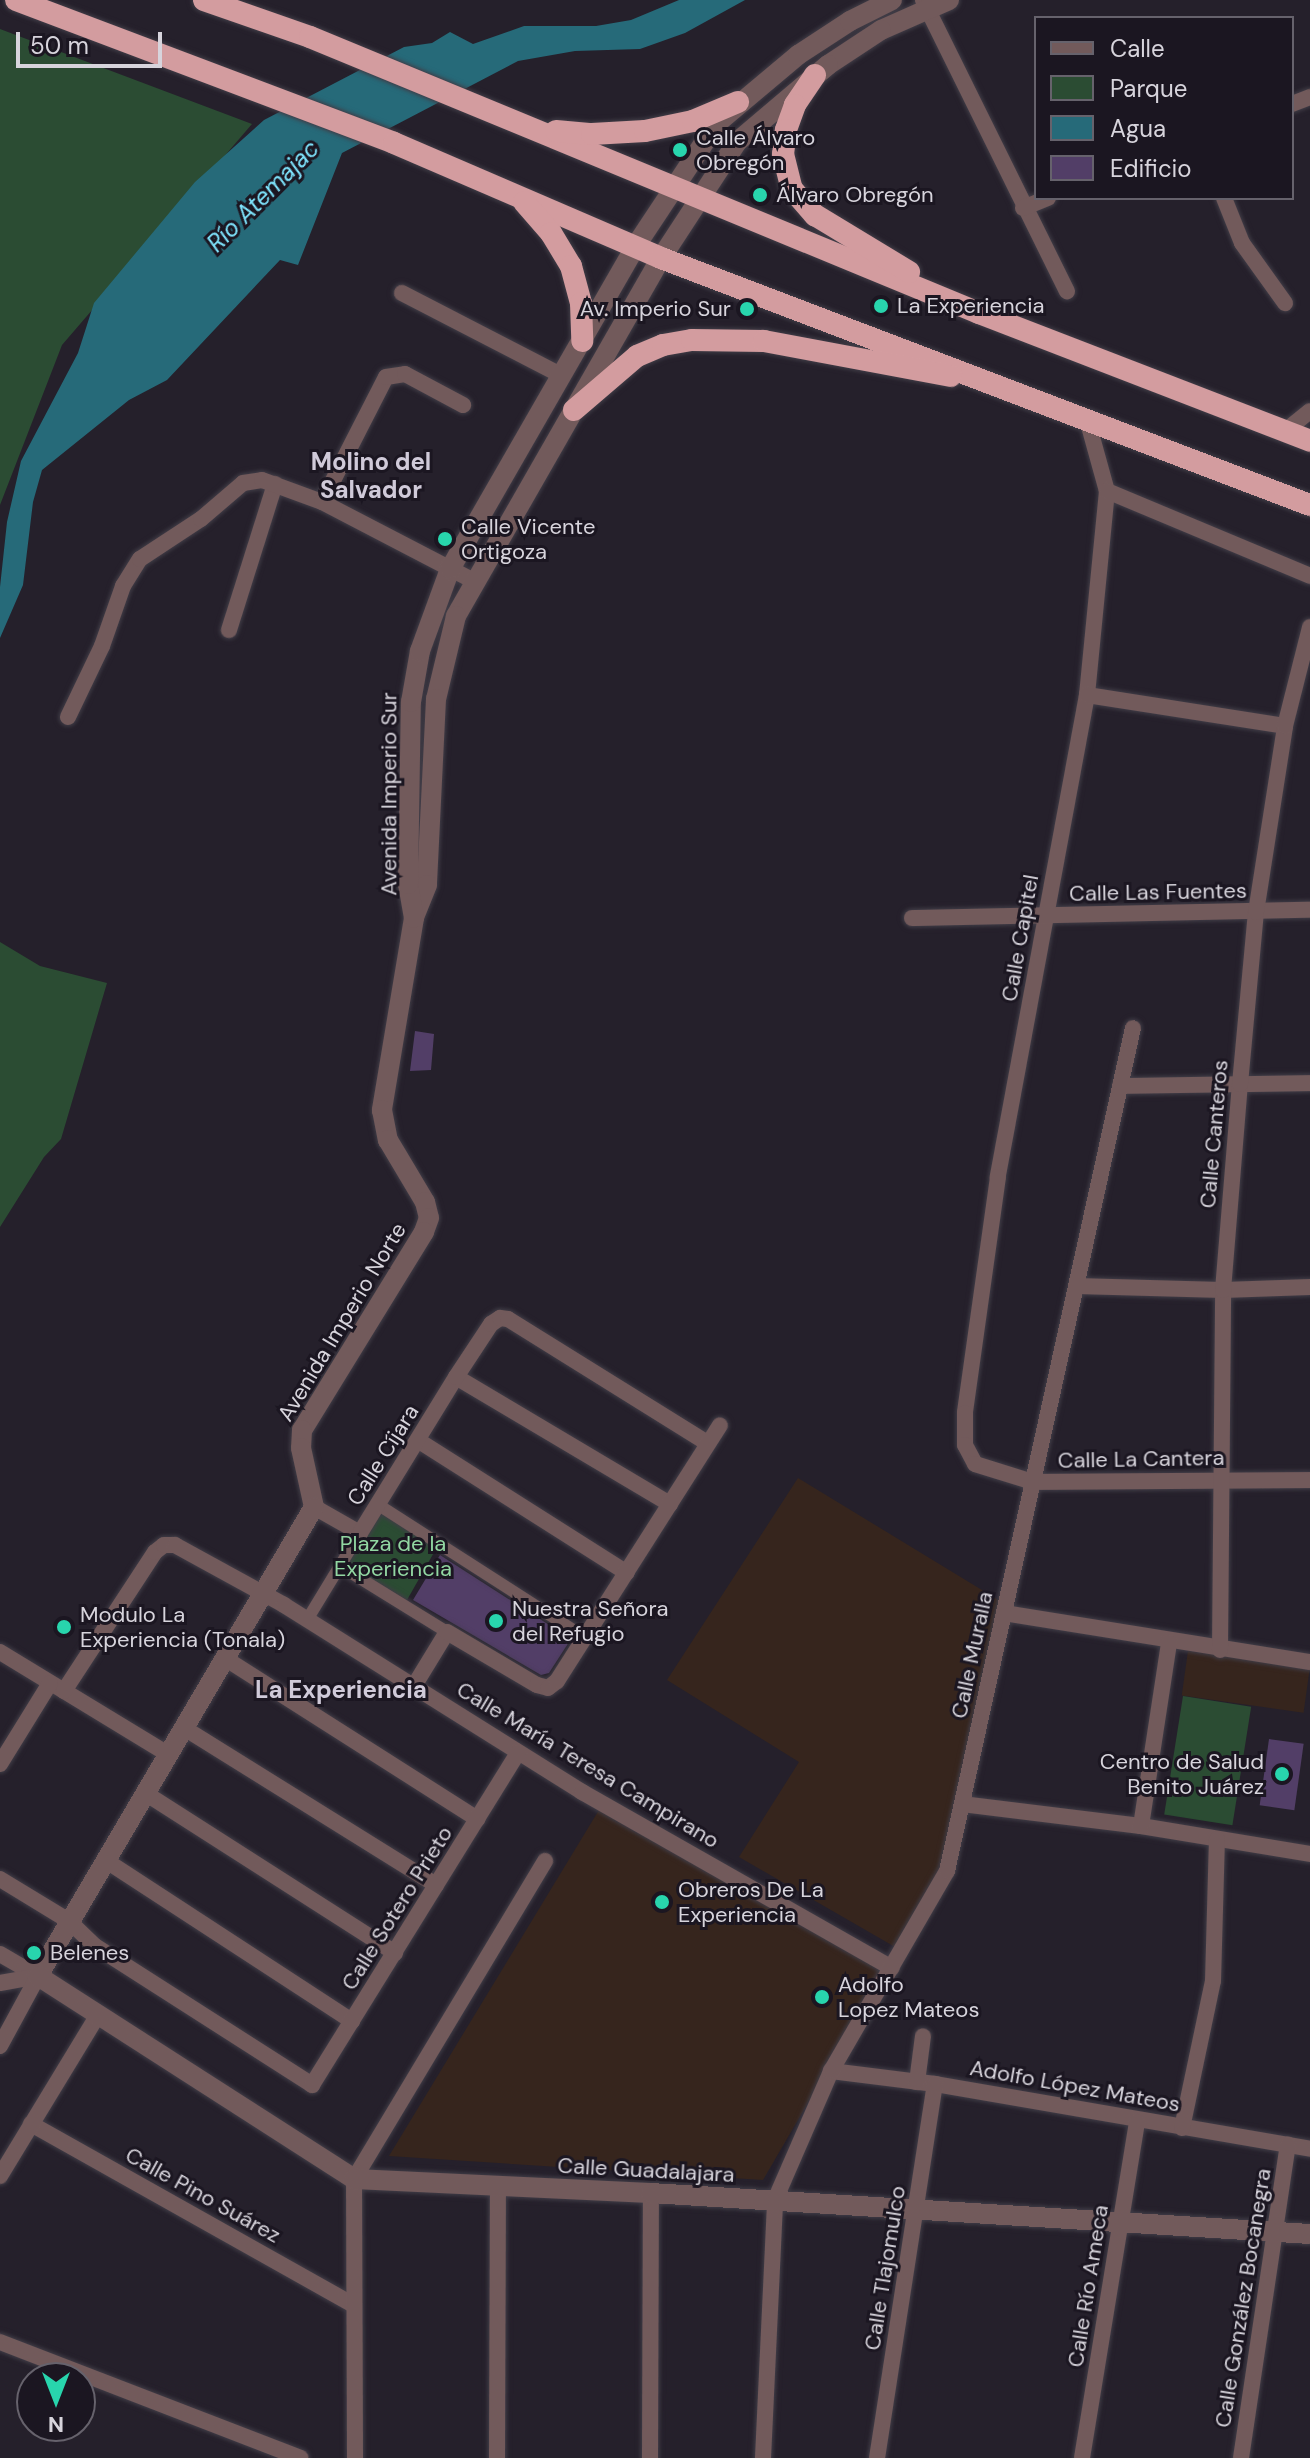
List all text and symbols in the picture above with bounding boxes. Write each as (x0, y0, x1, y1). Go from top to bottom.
scale bar (20, 16, 166, 66)
legend (1034, 16, 1294, 200)
text: 50 m (30, 30, 89, 61)
text: Calle (1110, 33, 1165, 64)
text: Parque (1110, 73, 1187, 104)
text: Agua (1110, 113, 1166, 144)
place label: Calle Álvaro Obregón (696, 124, 815, 176)
water label: Río Atemajac (201, 134, 325, 258)
marker: Calle Álvaro Obregón (671, 141, 689, 159)
text: Edificio (1110, 153, 1192, 184)
place label: Álvaro Obregón (776, 182, 934, 208)
marker: Álvaro Obregón (751, 186, 769, 204)
place label: La Experiencia (897, 293, 1044, 319)
place label: Av. Imperio Sur (580, 296, 731, 322)
marker: La Experiencia (872, 297, 890, 315)
marker: Av. Imperio Sur (738, 300, 756, 318)
district label: Molino del Salvador (311, 448, 431, 504)
place label: Calle Vicente Ortigoza (461, 513, 595, 564)
marker: Calle Vicente Ortigoza (436, 530, 454, 548)
street label: Avenida Imperio Sur (376, 692, 402, 896)
street label: Calle Capitel (996, 872, 1044, 1004)
street label: Calle Las Fuentes (1069, 877, 1247, 907)
street label: Calle Canteros (1194, 1059, 1234, 1209)
street label: Avenida Imperio Norte (272, 1218, 412, 1426)
street label: Calle Cíjara (342, 1400, 424, 1510)
street label: Calle La Cantera (1057, 1444, 1225, 1474)
park label: Plaza de la Experiencia (334, 1530, 452, 1582)
street label: Calle Muralla (946, 1589, 998, 1721)
place label: Nuestra Señora del Refugio (512, 1595, 668, 1646)
place label: Modulo La Experiencia (Tonala) (80, 1601, 285, 1652)
marker: Nuestra Señora del Refugio (487, 1612, 505, 1630)
marker: Modulo La Experiencia (Tonala) (55, 1618, 73, 1636)
district label: La Experiencia (255, 1676, 427, 1704)
street label: Calle María Teresa Campirano (452, 1676, 724, 1854)
place label: Centro de Salud Benito Juárez (1100, 1748, 1264, 1800)
marker: Centro de Salud Benito Juárez (1271, 1763, 1293, 1785)
street label: Calle Sotero Prieto (336, 1821, 458, 1995)
place label: Obreros De La Experiencia (678, 1876, 824, 1928)
marker: Obreros De La Experiencia (653, 1893, 671, 1911)
place label: Belenes (50, 1940, 129, 1966)
marker: Belenes (25, 1944, 43, 1962)
place label: Adolfo Lopez Mateos (838, 1971, 979, 2022)
marker: Adolfo Lopez Mateos (813, 1988, 831, 2006)
street label: Adolfo López Mateos (968, 2054, 1182, 2118)
street label: Calle Pino Suárez (121, 2141, 285, 2249)
street label: Calle Guadalajara (557, 2152, 735, 2188)
street label: Calle González Bocanegra (1209, 2167, 1277, 2429)
street label: Calle Tlajomulco (859, 2184, 911, 2352)
street label: Calle Río Ameca (1062, 2203, 1114, 2369)
north arrow (16, 2362, 96, 2442)
text: N (48, 2410, 64, 2439)

